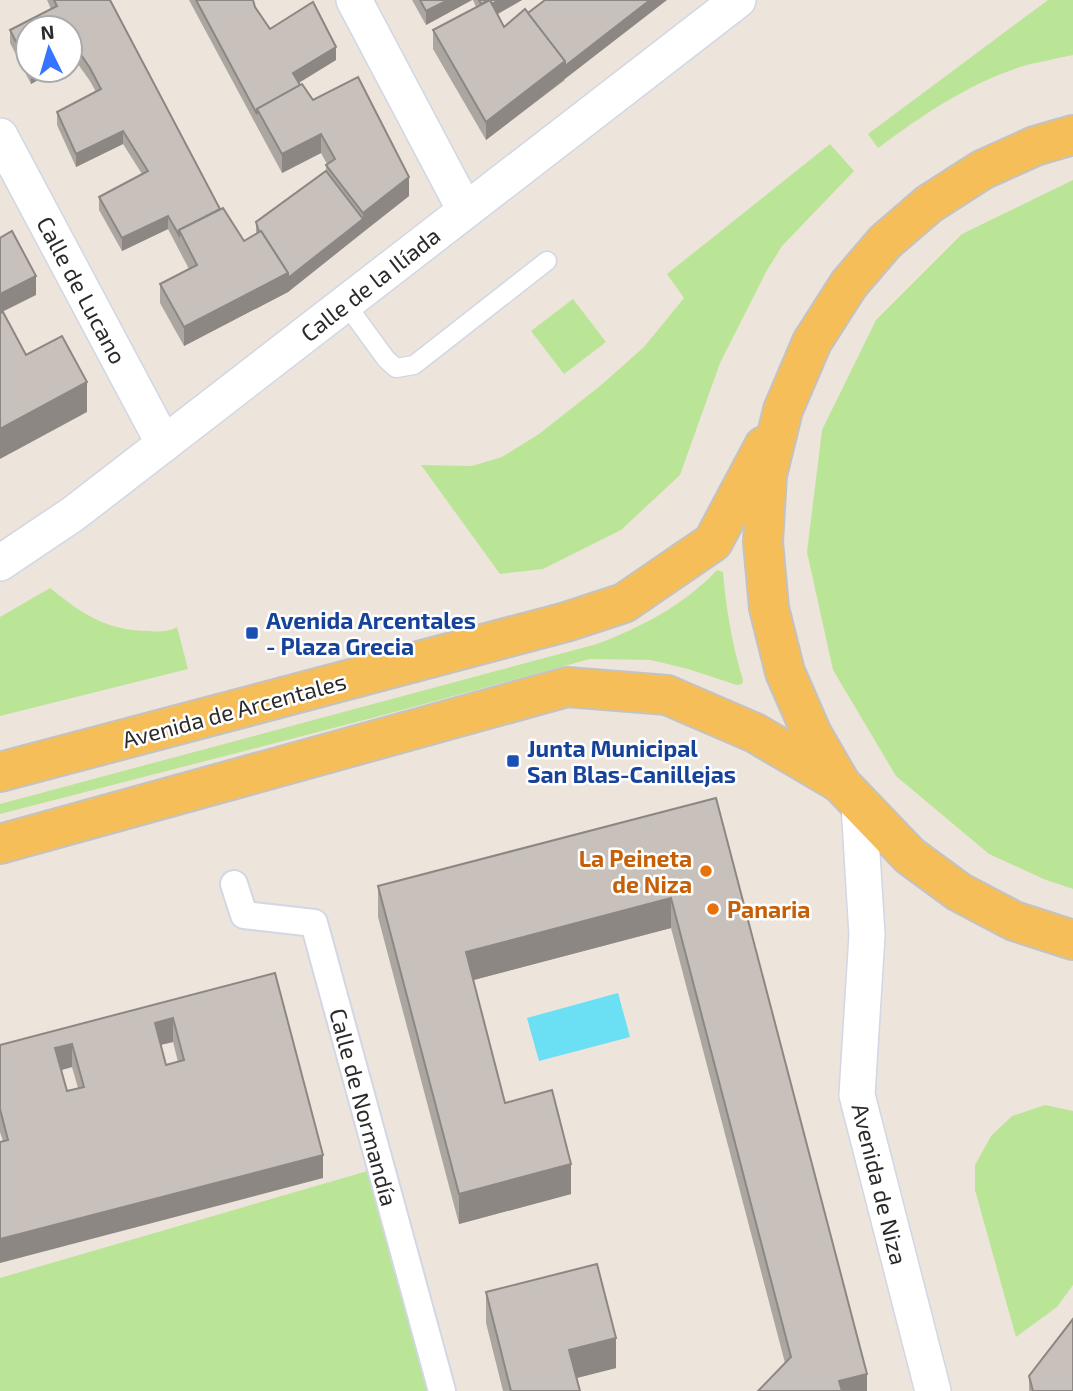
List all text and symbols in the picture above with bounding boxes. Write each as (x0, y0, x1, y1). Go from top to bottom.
north arrow (14, 14, 84, 84)
text: N (40, 20, 55, 44)
street label: Calle de Lucano (31, 212, 133, 368)
street label: Calle de la Ilíada (295, 221, 445, 347)
place label: Avenida Arcentales - Plaza Grecia (266, 606, 476, 660)
marker: Avenida Arcentales - Plaza Grecia (244, 625, 260, 641)
street label: Avenida de Arcentales (119, 667, 349, 753)
place label: Junta Municipal San Blas-Canillejas (527, 734, 736, 788)
marker: Junta Municipal San Blas-Canillejas (505, 753, 521, 769)
place label: La Peineta de Niza (579, 844, 692, 898)
marker: La Peineta de Niza (698, 863, 714, 879)
place label: Panaria (727, 895, 810, 923)
marker: Panaria (705, 901, 721, 917)
street label: Calle de Normandía (324, 1005, 404, 1209)
street label: Avenida de Niza (846, 1100, 914, 1268)

